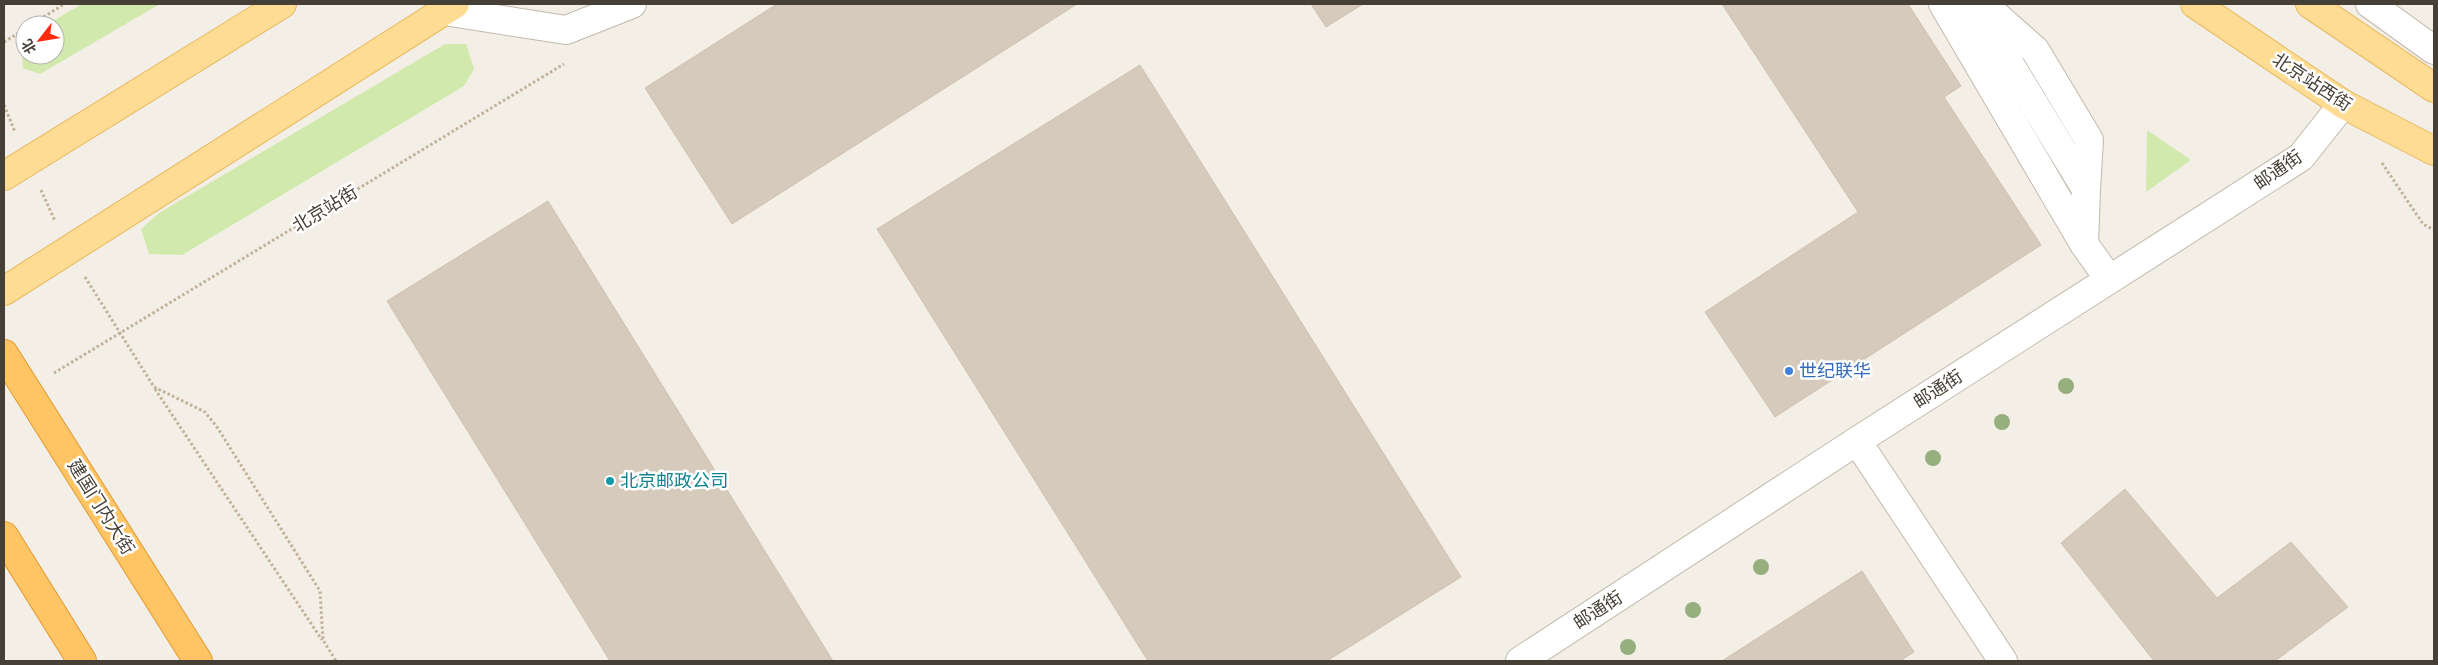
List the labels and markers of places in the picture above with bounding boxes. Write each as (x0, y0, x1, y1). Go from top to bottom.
place label: 世纪联华 (1799, 357, 1871, 384)
marker: 世纪联华 (1783, 365, 1795, 377)
place label: 北京邮政公司 (620, 467, 728, 494)
marker: 北京邮政公司 (604, 475, 616, 487)

